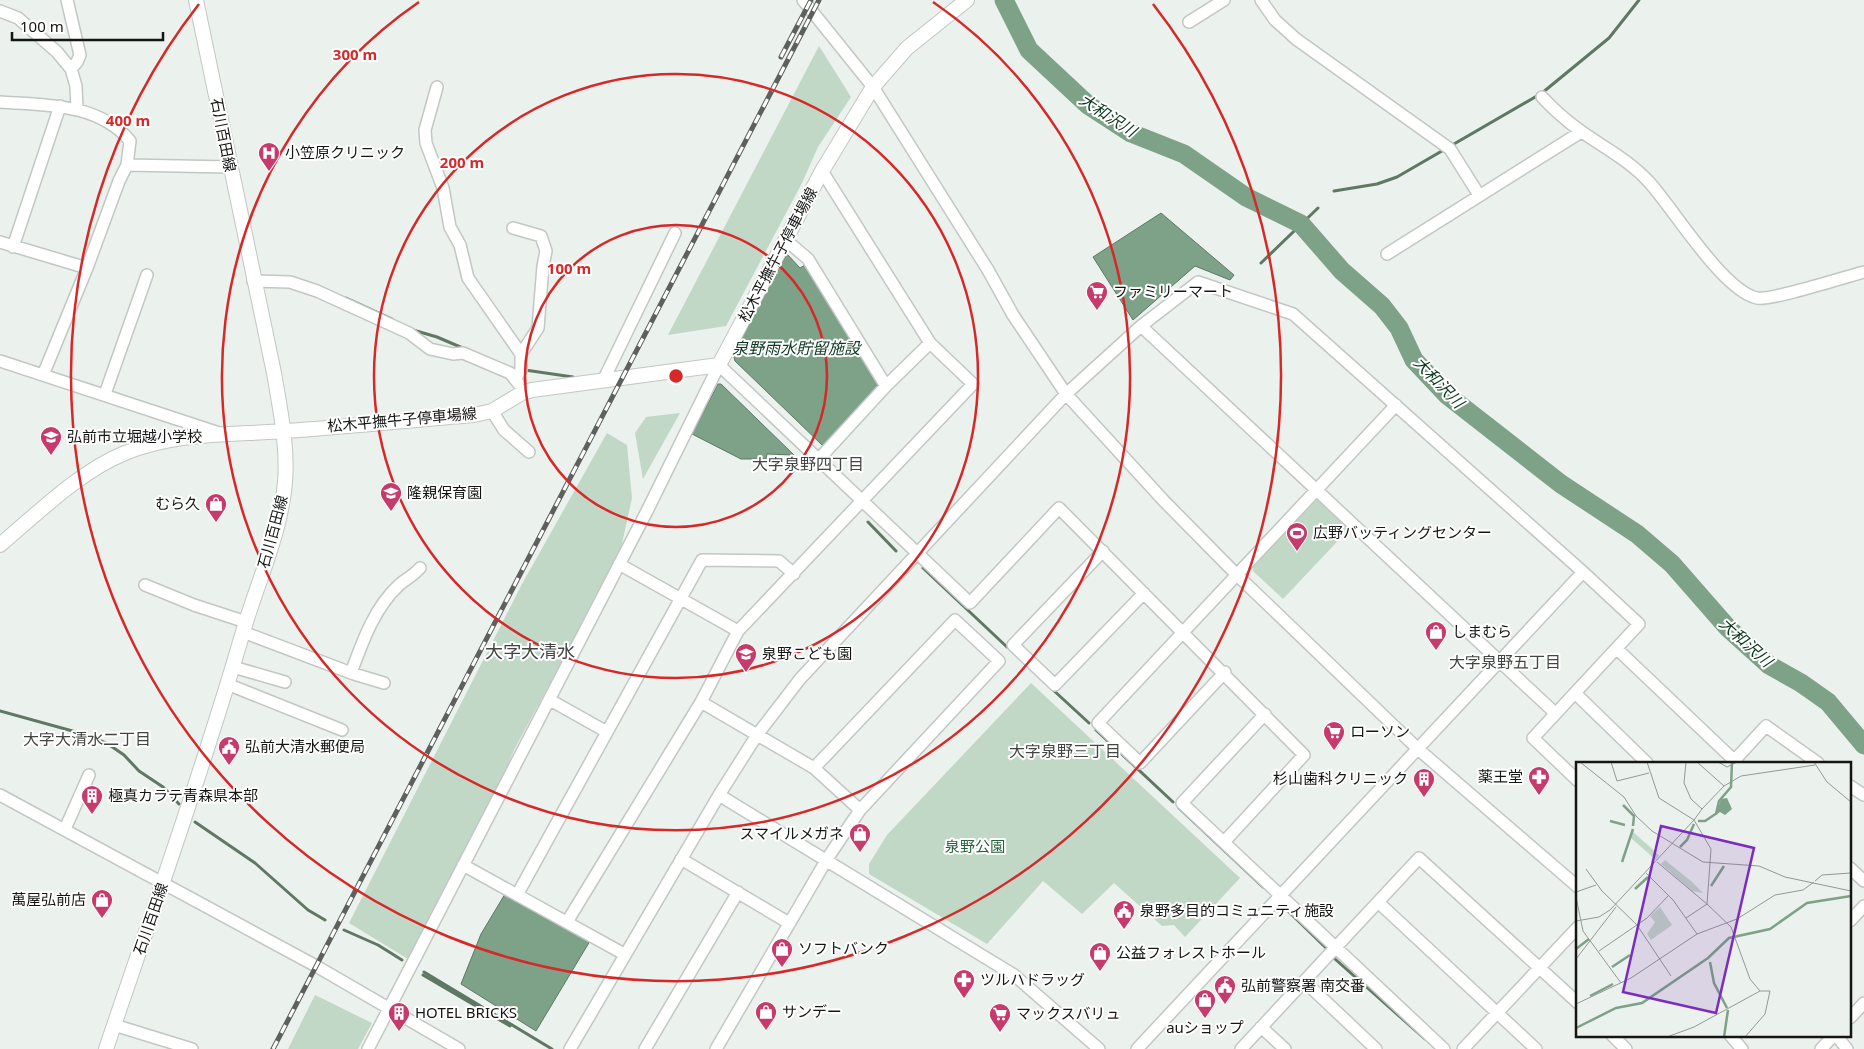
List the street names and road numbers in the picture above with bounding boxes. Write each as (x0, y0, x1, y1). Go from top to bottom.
street label: 石川百田線 (207, 96, 241, 174)
street label: 松木平撫牛子停車場線 (733, 184, 821, 325)
street label: 松木平撫牛子停車場線 (326, 403, 478, 436)
street label: 石川百田線 (253, 493, 291, 571)
street label: 石川百田線 (128, 880, 172, 957)

